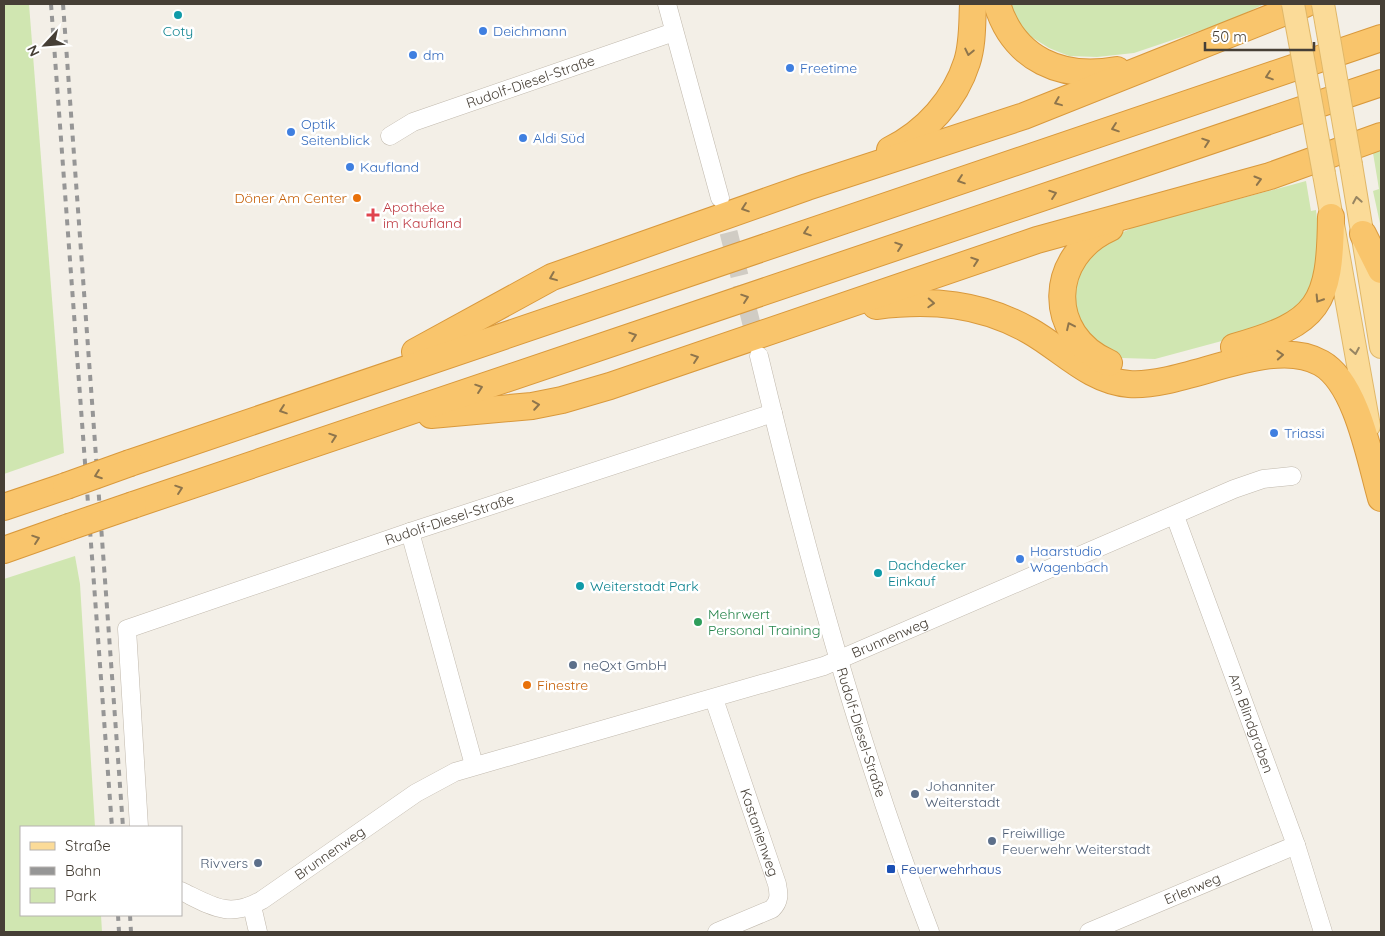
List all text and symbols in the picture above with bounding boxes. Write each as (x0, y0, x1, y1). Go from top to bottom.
marker: Coty (172, 9, 184, 21)
north arrow (20, 20, 70, 70)
scale bar (1205, 20, 1314, 52)
place label: Coty (163, 22, 193, 40)
place label: Deichmann (493, 22, 567, 40)
marker: Deichmann (477, 25, 489, 37)
text: 50 m (1212, 27, 1247, 46)
text: N (23, 42, 44, 59)
place label: dm (423, 46, 444, 64)
one-way arrow (964, 48, 975, 57)
marker: dm (407, 49, 419, 61)
street label: Rudolf-Diesel-Straße (464, 51, 597, 112)
place label: Freetime (800, 59, 857, 77)
marker: Freetime (784, 62, 796, 74)
one-way arrow (1265, 70, 1273, 80)
one-way arrow (1055, 96, 1063, 106)
place label: Optik Seitenblick (301, 115, 370, 149)
one-way arrow (1111, 122, 1120, 132)
marker: Optik Seitenblick (285, 126, 297, 138)
place label: Aldi Süd (533, 129, 585, 147)
marker: Aldi Süd (517, 132, 529, 144)
one-way arrow (1202, 138, 1210, 148)
place label: Kaufland (360, 158, 419, 176)
marker: Kaufland (344, 161, 356, 173)
one-way arrow (957, 175, 966, 185)
one-way arrow (1254, 175, 1262, 185)
place label: Döner Am Center (234, 189, 348, 207)
one-way arrow (1048, 190, 1056, 200)
marker: Döner Am Center (351, 192, 363, 204)
one-way arrow (1353, 195, 1363, 204)
place label: Apotheke im Kaufland (383, 198, 462, 232)
one-way arrow (741, 202, 749, 212)
marker: Apotheke im Kaufland (367, 209, 379, 221)
one-way arrow (803, 227, 812, 237)
one-way arrow (894, 242, 902, 252)
one-way arrow (970, 257, 979, 267)
one-way arrow (549, 271, 558, 281)
one-way arrow (1315, 293, 1325, 302)
one-way arrow (740, 294, 748, 304)
one-way arrow (927, 297, 935, 308)
one-way arrow (1066, 322, 1076, 331)
one-way arrow (628, 332, 636, 342)
one-way arrow (1350, 347, 1360, 356)
one-way arrow (1277, 350, 1285, 361)
one-way arrow (690, 354, 699, 364)
one-way arrow (474, 384, 482, 394)
one-way arrow (532, 400, 540, 411)
one-way arrow (279, 404, 288, 414)
place label: Triassi (1284, 424, 1325, 442)
marker: Triassi (1268, 427, 1280, 439)
one-way arrow (328, 433, 337, 443)
one-way arrow (94, 469, 103, 479)
one-way arrow (175, 485, 183, 495)
street label: Rudolf-Diesel-Straße (383, 489, 516, 549)
one-way arrow (32, 534, 40, 544)
place label: Haarstudio Wagenbach (1030, 542, 1109, 576)
marker: Haarstudio Wagenbach (1014, 553, 1026, 565)
place label: Dachdecker Einkauf (888, 556, 966, 590)
marker: Dachdecker Einkauf (872, 567, 884, 579)
place label: Weiterstadt Park (590, 577, 699, 595)
marker: Weiterstadt Park (574, 580, 586, 592)
place label: Mehrwert Personal Training (708, 605, 820, 639)
street label: Brunnenweg (849, 613, 931, 662)
marker: Mehrwert Personal Training (692, 616, 704, 628)
place label: neQxt GmbH (583, 656, 667, 674)
marker: neQxt GmbH (567, 659, 579, 671)
street label: Rudolf-Diesel-Straße (833, 665, 890, 799)
street label: Am Blindgraben (1225, 671, 1278, 776)
place label: Finestre (537, 676, 588, 694)
marker: Finestre (521, 679, 533, 691)
place label: Johanniter Weiterstadt (925, 777, 1000, 811)
street label: Kastanienweg (736, 786, 783, 879)
marker: Johanniter Weiterstadt (909, 788, 921, 800)
street label: Brunnenweg (291, 822, 368, 884)
place label: Freiwillige Feuerwehr Weiterstadt (1002, 824, 1151, 858)
legend (20, 826, 182, 916)
marker: Freiwillige Feuerwehr Weiterstadt (986, 835, 998, 847)
text: Straße (65, 836, 111, 855)
place label: Rivvers (200, 854, 248, 872)
marker: Rivvers (252, 857, 264, 869)
place label: Feuerwehrhaus (901, 860, 1001, 878)
text: Bahn (65, 861, 101, 880)
marker: Feuerwehrhaus (885, 863, 897, 875)
street label: Erlenweg (1161, 869, 1223, 908)
text: Park (65, 886, 97, 905)

